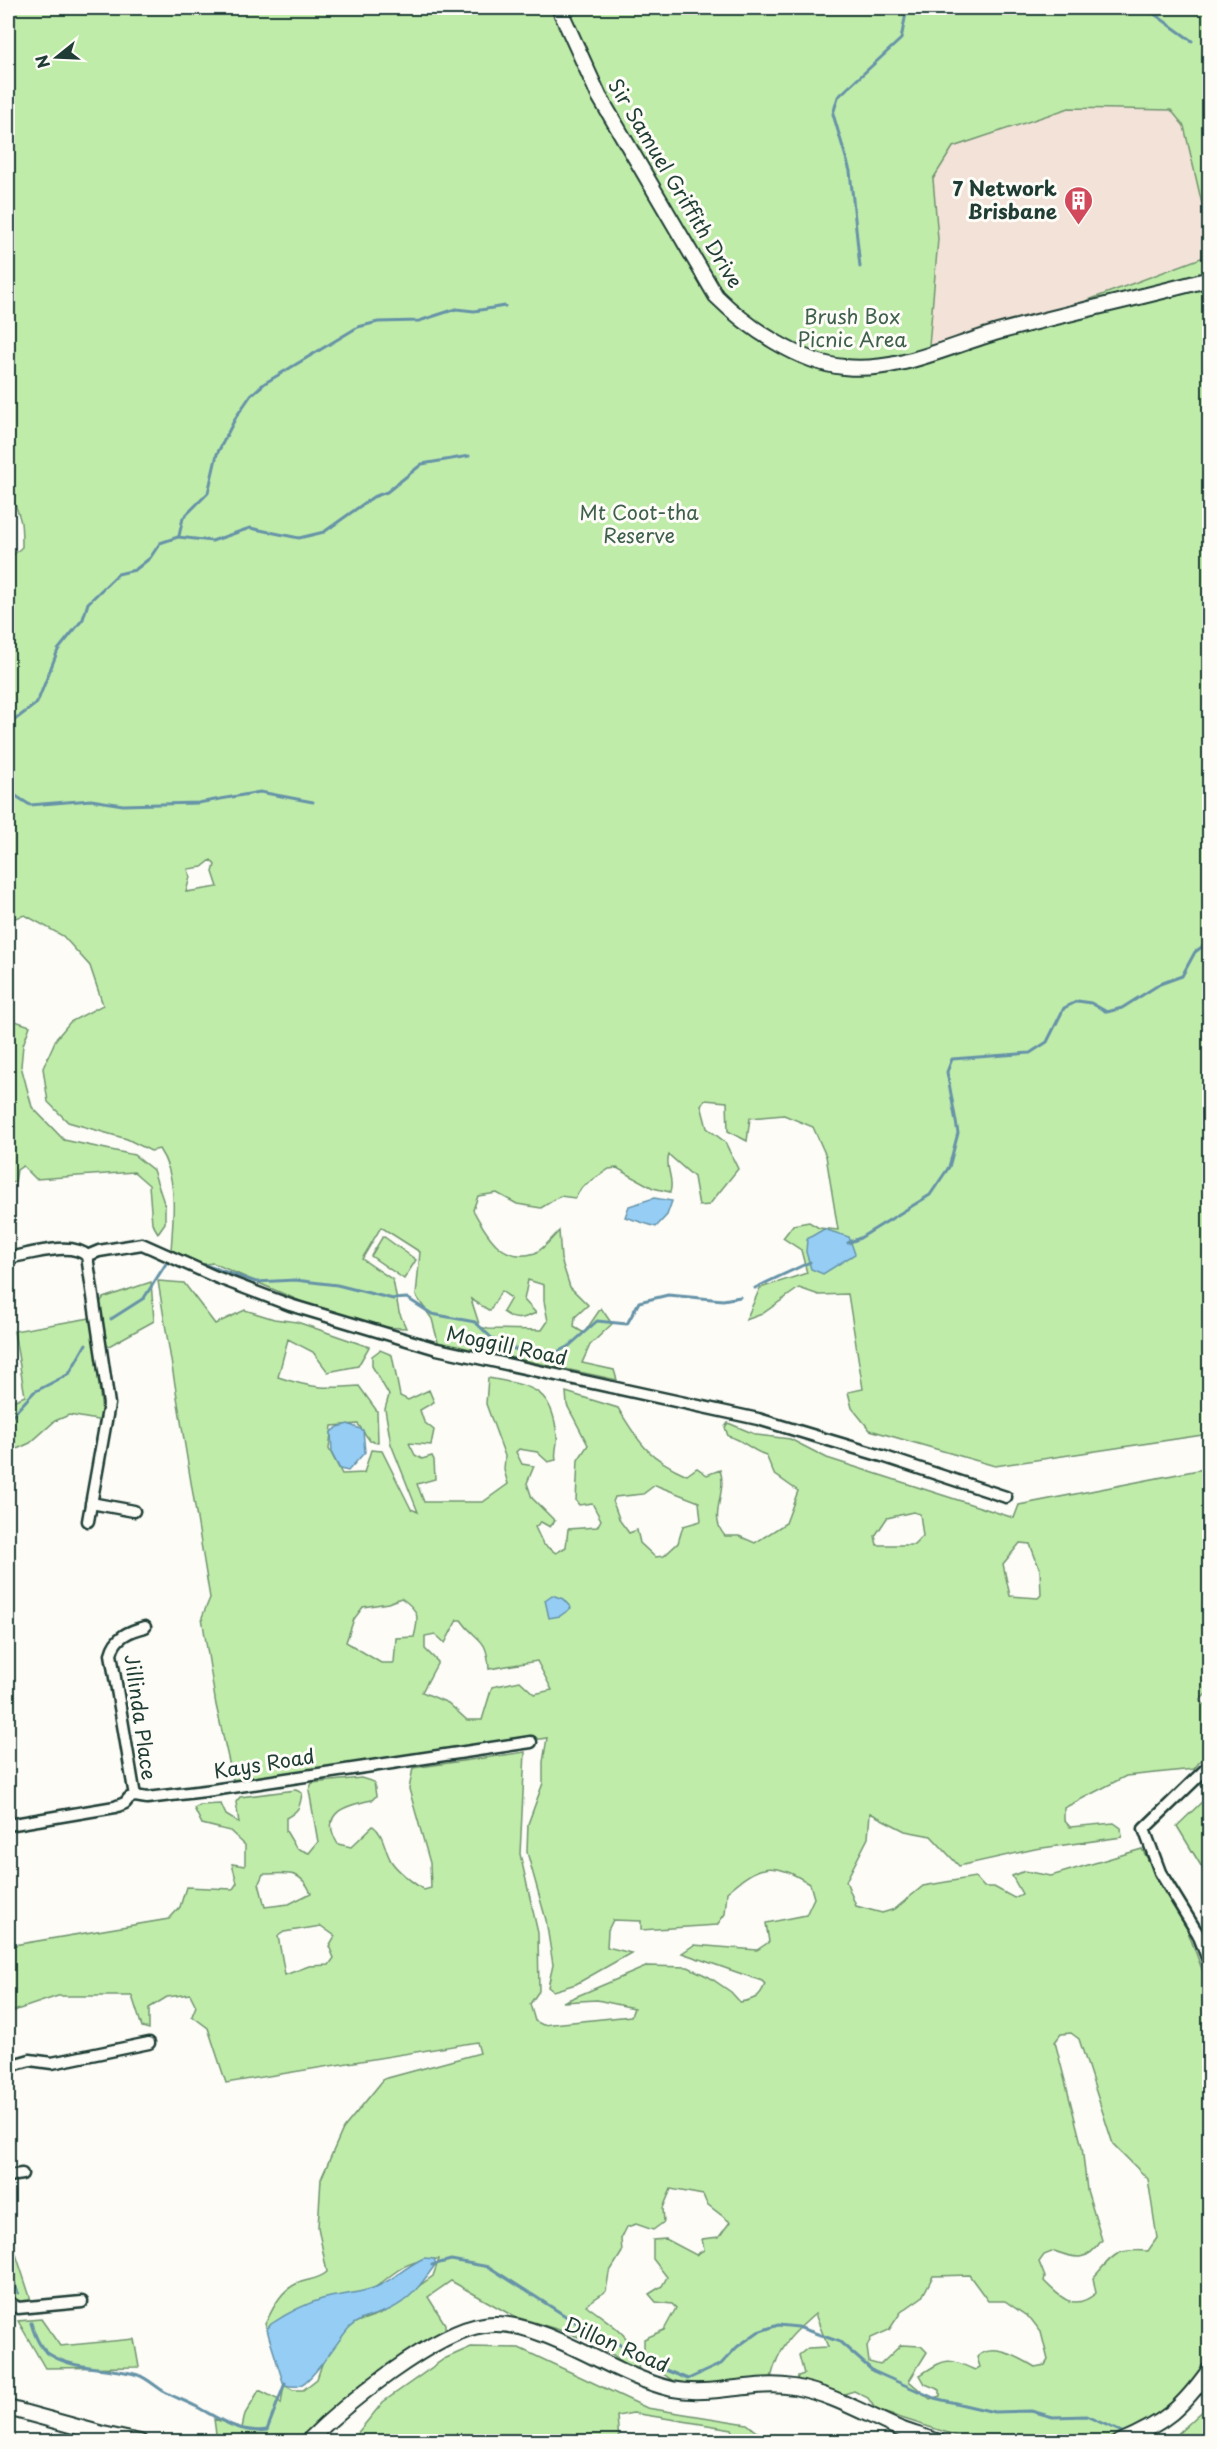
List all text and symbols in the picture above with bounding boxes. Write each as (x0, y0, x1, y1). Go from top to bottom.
north arrow (27, 27, 87, 87)
text: N (28, 52, 55, 72)
street label: Sir Samuel Griffith Drive (601, 72, 751, 294)
place label: 7 Network Brisbane (952, 173, 1057, 226)
building icon: 7 Network Brisbane (1062, 184, 1094, 226)
park label: Brush Box Picnic Area (797, 301, 907, 354)
park label: Mt Coot-tha Reserve (579, 497, 699, 550)
street label: Moggill Road (444, 1318, 570, 1372)
street label: Jillinda Place (117, 1652, 165, 1782)
street label: Kays Road (211, 1740, 317, 1786)
street label: Dillon Road (560, 2308, 674, 2380)

